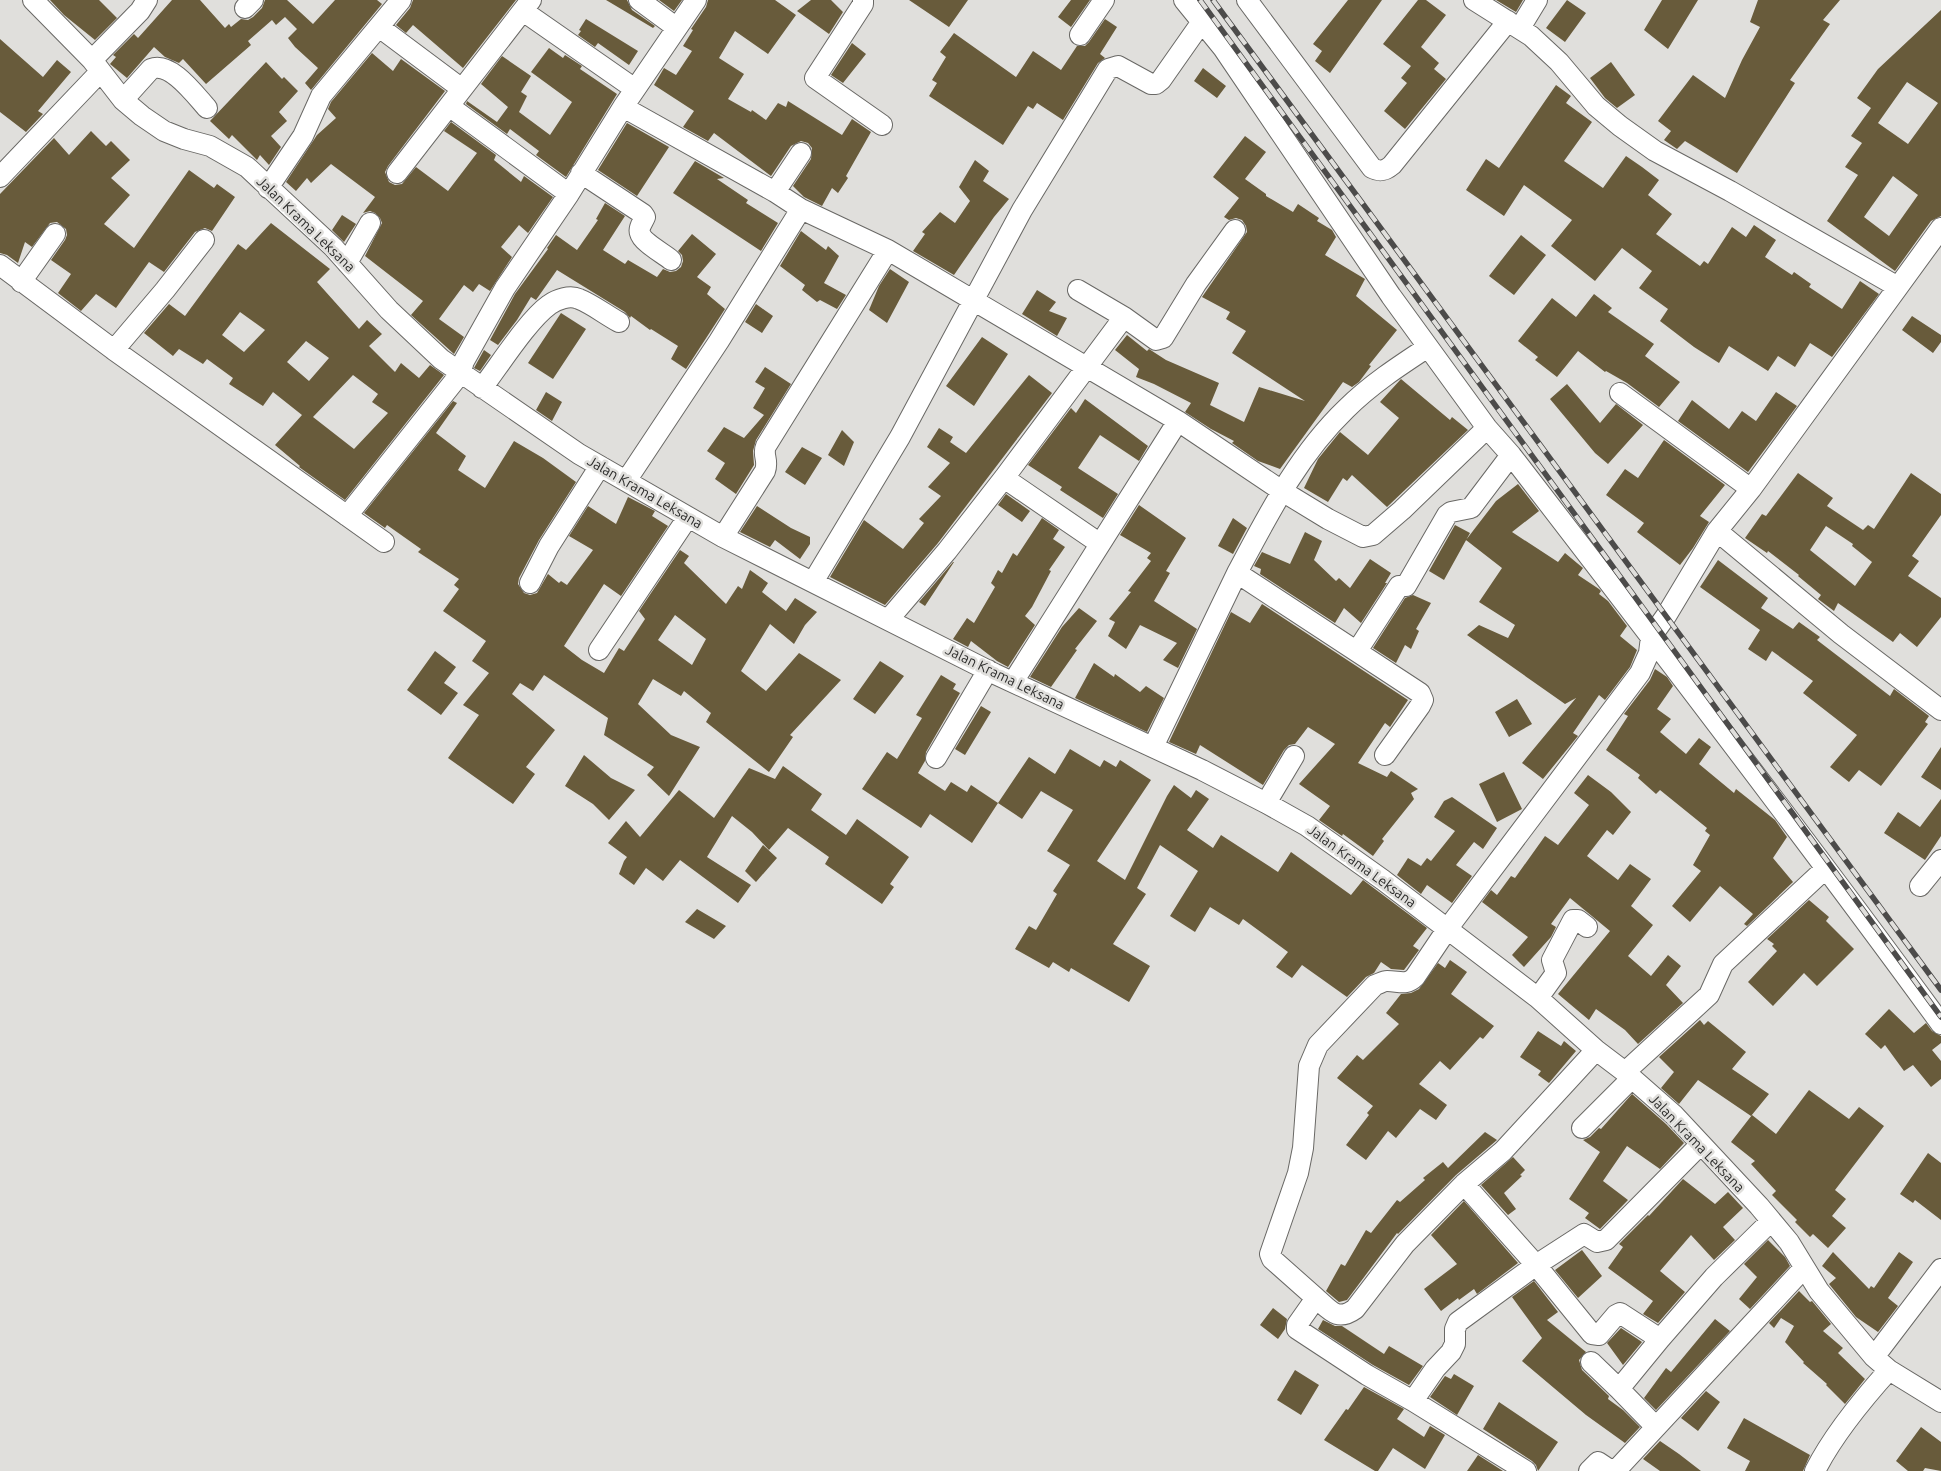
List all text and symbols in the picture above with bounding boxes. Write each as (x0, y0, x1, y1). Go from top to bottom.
street label: Jalan Krama Leksana (254, 173, 358, 275)
street label: Jalan Krama Leksana (585, 453, 705, 531)
street label: Jalan Krama Leksana (943, 641, 1067, 713)
street label: Jalan Krama Leksana (1305, 821, 1419, 911)
street label: Jalan Krama Leksana (1646, 1091, 1748, 1195)

